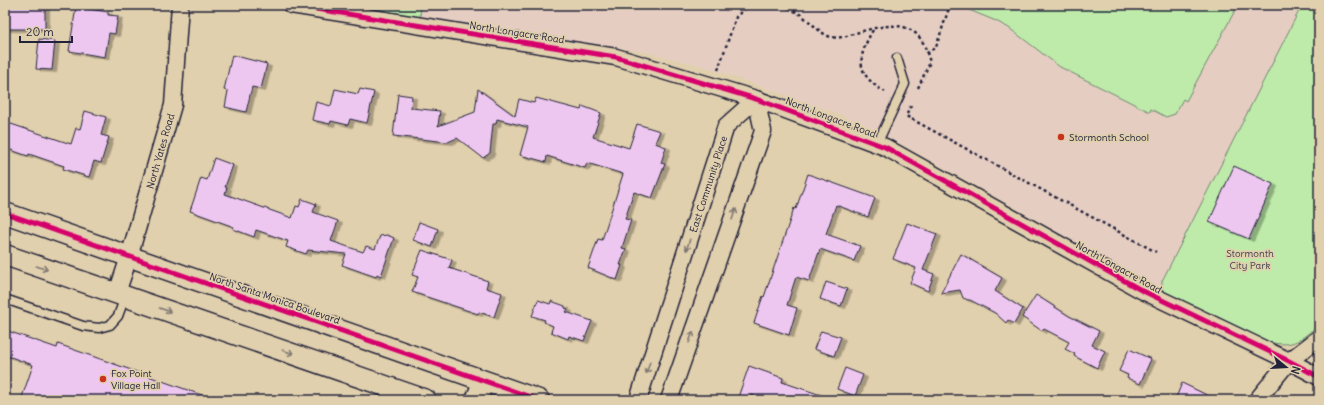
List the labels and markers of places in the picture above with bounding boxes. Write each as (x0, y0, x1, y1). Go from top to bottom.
place label: Stormonth School (1069, 131, 1149, 144)
marker: Stormonth School (1056, 132, 1066, 142)
place label: Fox Point Village Hall (111, 367, 160, 392)
marker: Fox Point Village Hall (98, 374, 108, 384)

